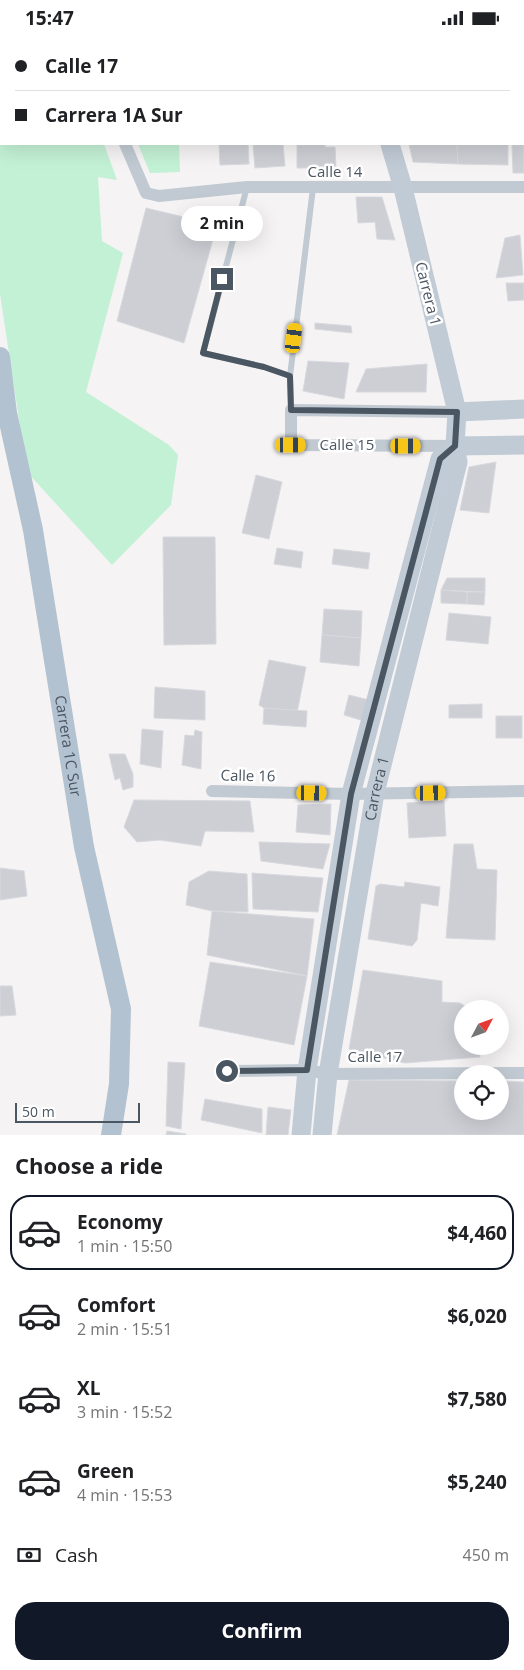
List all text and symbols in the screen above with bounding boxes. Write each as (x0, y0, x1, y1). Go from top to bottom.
text: 15:47 (25, 5, 74, 31)
text: Calle 17 (45, 53, 118, 79)
text: Carrera 1A Sur (45, 102, 183, 128)
street label: Calle 14 (308, 161, 363, 181)
callout: 2 min (181, 207, 263, 241)
text: 2 min (200, 212, 244, 234)
street label: Carrera 1 (411, 260, 447, 328)
route end (211, 268, 233, 290)
car (284, 322, 303, 354)
street label: Calle 15 (320, 434, 374, 454)
car (276, 438, 306, 453)
car (391, 439, 421, 454)
street label: Carrera 1C Sur (51, 694, 87, 798)
street label: Carrera 1 (360, 754, 393, 822)
street label: Calle 16 (220, 765, 276, 785)
car (296, 785, 327, 801)
car (415, 785, 446, 801)
north arrow (454, 1000, 509, 1055)
map controls (454, 1000, 509, 1120)
street label: Calle 17 (348, 1046, 402, 1066)
route start (216, 1060, 238, 1082)
button: locate (454, 1065, 509, 1120)
scale bar (15, 1100, 140, 1123)
text: 50 m (22, 1102, 55, 1121)
text: Choose a ride (15, 1150, 163, 1180)
text: Economy (77, 1209, 163, 1235)
icon: car (17, 1210, 62, 1255)
text: $4,460 (447, 1220, 507, 1246)
text: 1 min · 15:50 (77, 1235, 172, 1257)
text: Comfort (77, 1292, 156, 1318)
icon: car (17, 1293, 62, 1338)
text: $6,020 (447, 1303, 507, 1329)
text: 2 min · 15:51 (77, 1318, 172, 1340)
text: XL (77, 1375, 100, 1401)
icon: car (17, 1376, 62, 1421)
text: $7,580 (447, 1386, 507, 1412)
text: 3 min · 15:52 (77, 1401, 172, 1423)
text: Green (77, 1458, 134, 1484)
icon: car (17, 1459, 62, 1504)
text: $5,240 (447, 1469, 507, 1495)
text: 4 min · 15:53 (77, 1484, 172, 1506)
icon: cash (15, 1541, 43, 1569)
text: Cash (55, 1542, 98, 1568)
text: 450 m (463, 1544, 509, 1566)
button: Confirm (15, 1602, 509, 1660)

